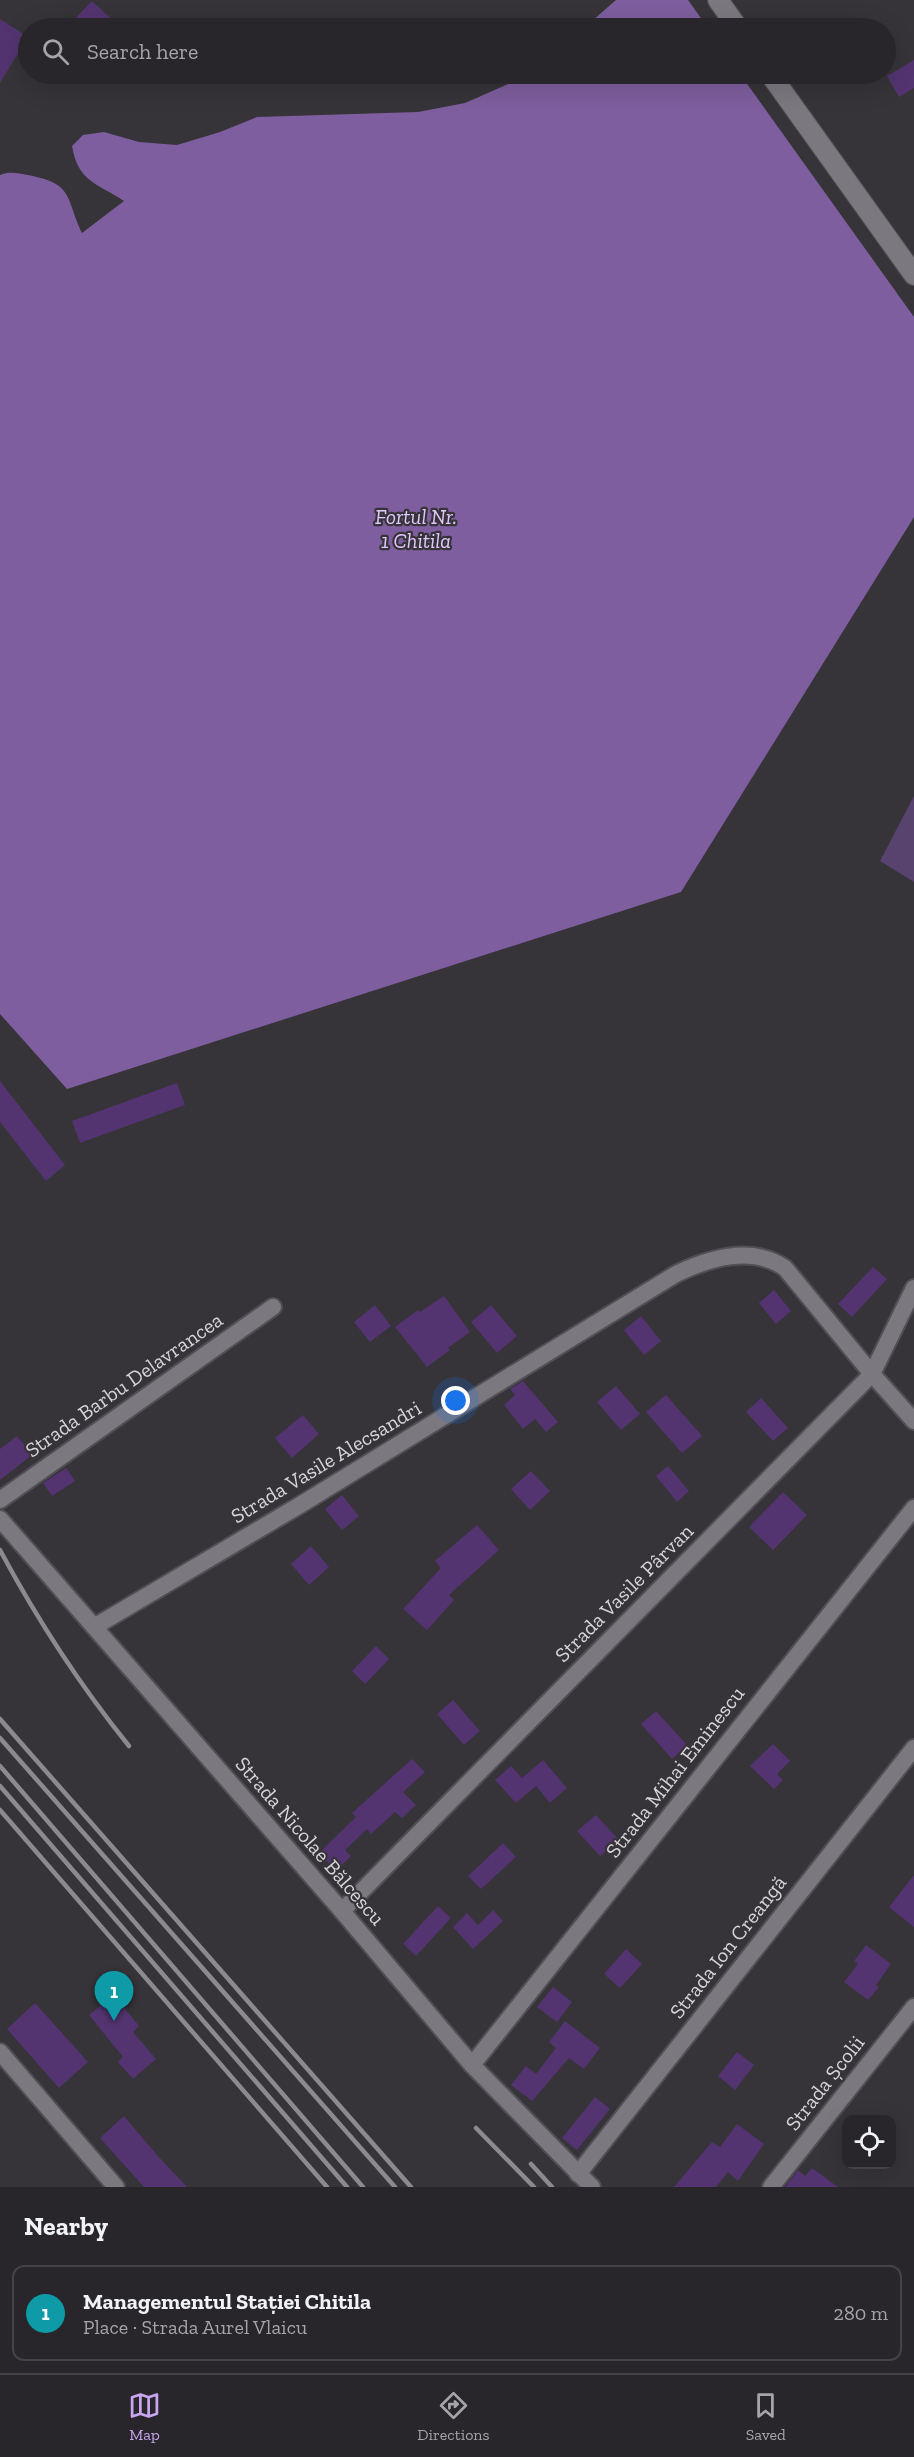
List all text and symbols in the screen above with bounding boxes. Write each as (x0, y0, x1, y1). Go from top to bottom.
search box (18, 18, 896, 84)
icon: search (39, 35, 72, 68)
text: Search here (87, 38, 198, 65)
park label: Fortul Nr. 1 Chitila (375, 504, 457, 553)
street label: Strada Barbu Delavrancea (20, 1307, 227, 1462)
your location (441, 1386, 470, 1415)
street label: Strada Vasile Alecsandri (226, 1395, 425, 1528)
street label: Strada Vasile Pârvan (549, 1518, 698, 1667)
street label: Strada Mihai Eminescu (600, 1681, 749, 1862)
street label: Strada Nicolae Bălcescu (230, 1751, 390, 1930)
street label: Strada Ion Creangă (664, 1870, 791, 2023)
pin: 1 (94, 1972, 134, 2021)
street label: Strada Școlii (780, 2030, 869, 2135)
map controls (842, 2115, 896, 2169)
button: locate (842, 2115, 896, 2169)
text: Nearby (24, 2210, 108, 2242)
text: Managementul Stației Chitila (83, 2288, 371, 2315)
text: 1 (41, 2301, 50, 2325)
text: 280 m (834, 2301, 888, 2325)
text: Place · Strada Aurel Vlaicu (83, 2315, 307, 2339)
tab: Map (128, 2389, 161, 2444)
tab: Directions (417, 2389, 490, 2444)
tab: Saved (746, 2389, 786, 2444)

